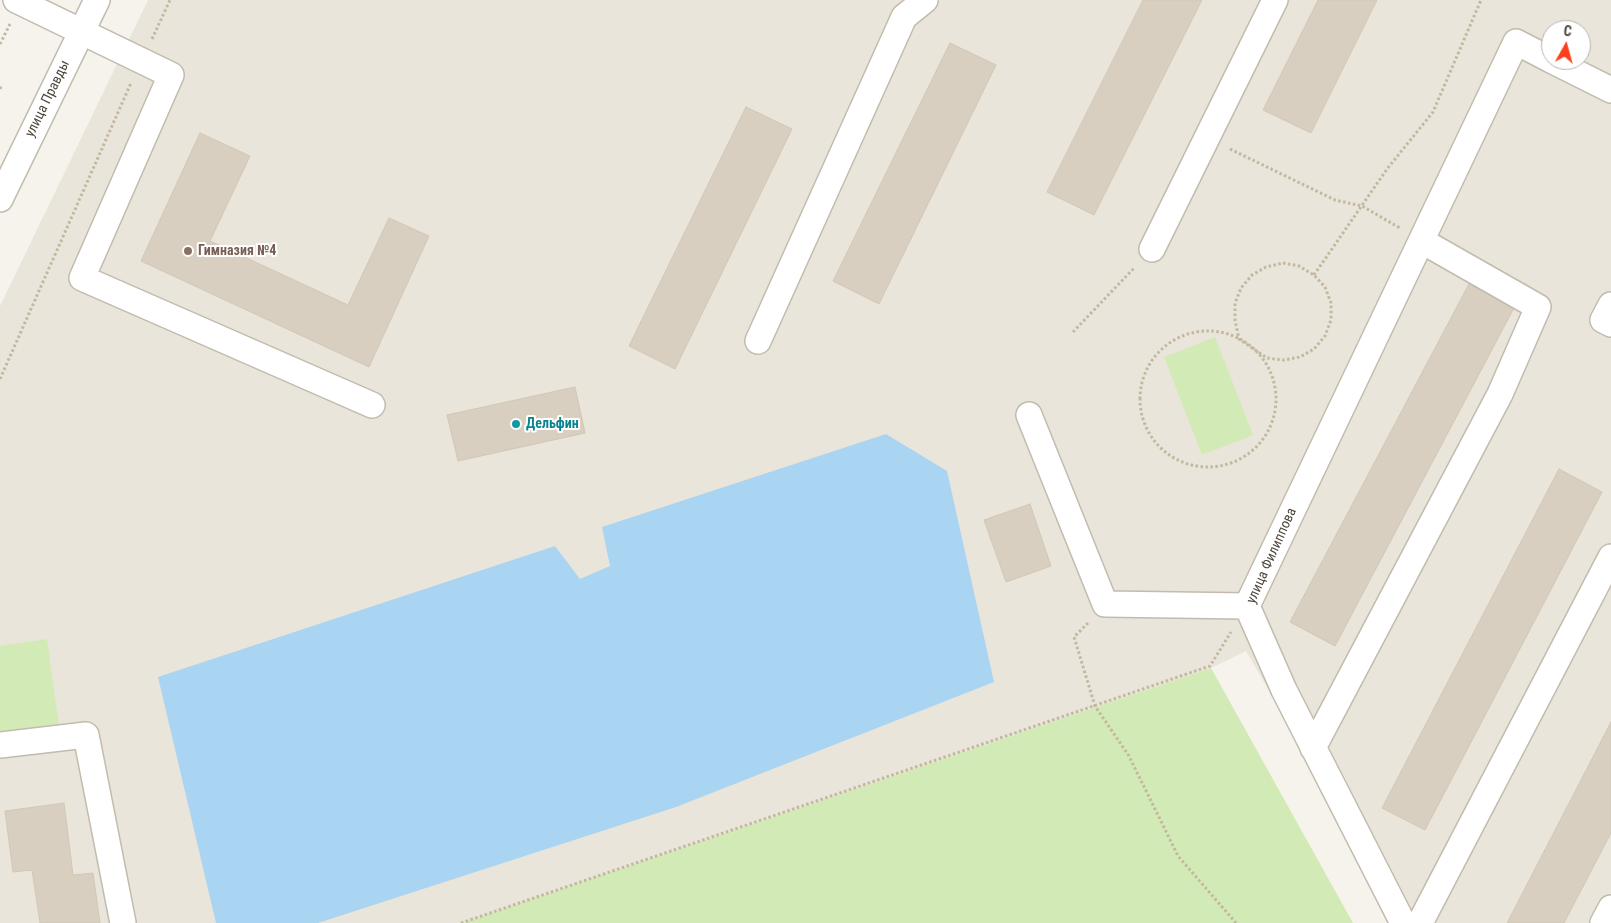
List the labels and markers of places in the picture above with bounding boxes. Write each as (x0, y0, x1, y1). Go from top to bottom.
place label: Гимназия №4 (198, 243, 276, 259)
marker: Гимназия №4 (182, 245, 194, 257)
place label: Дельфин (526, 416, 579, 432)
marker: Дельфин (510, 418, 522, 430)

